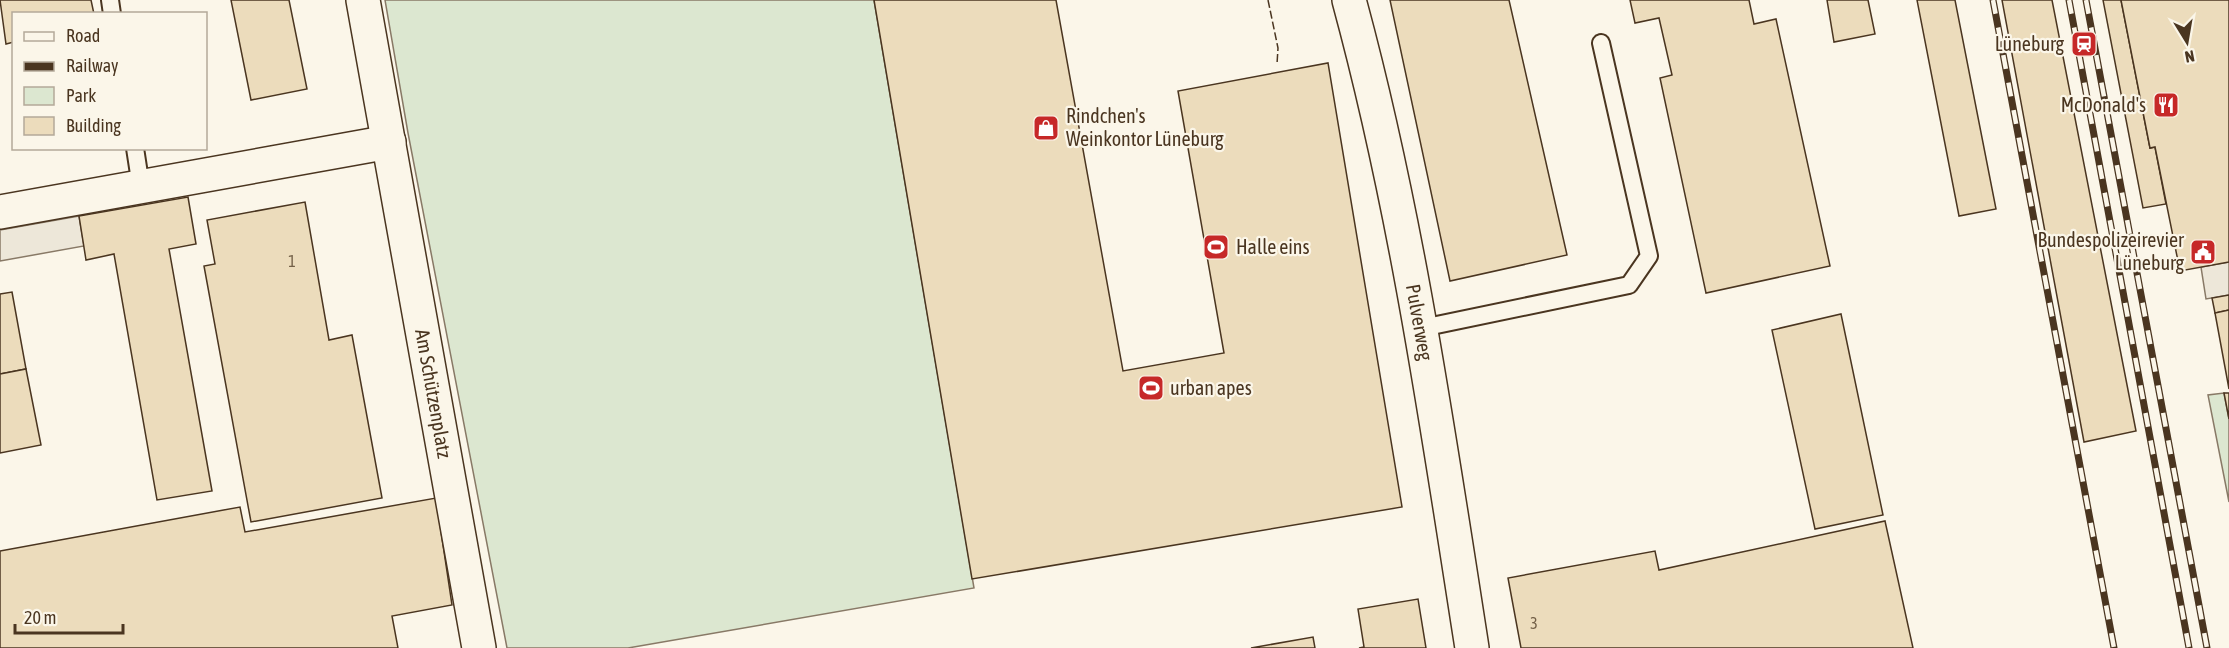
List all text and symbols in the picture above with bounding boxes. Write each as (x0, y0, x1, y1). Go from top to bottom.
legend (12, 12, 207, 150)
north arrow (2157, 12, 2217, 72)
text: Road (66, 25, 100, 46)
station icon: Lüneburg (2069, 29, 2099, 59)
place label: Lüneburg (1995, 32, 2064, 55)
text: N (2184, 47, 2196, 66)
text: Railway (66, 55, 118, 76)
text: Park (66, 85, 96, 106)
restaurant icon: McDonald's (2151, 90, 2181, 120)
place label: McDonald's (2061, 93, 2146, 116)
place label: Rindchen's Weinkontor Lüneburg (1066, 104, 1224, 150)
shop icon: Rindchen's Weinkontor Lüneburg (1031, 113, 1061, 143)
text: Building (66, 115, 121, 136)
place label: Bundespolizeirevier Lüneburg (2037, 228, 2185, 274)
sports icon: Halle eins (1201, 232, 1231, 262)
place label: Halle eins (1236, 235, 1310, 258)
public building icon: Bundespolizeirevier Lüneburg (2188, 237, 2218, 267)
house number: 1 (288, 252, 296, 270)
street label: Pulverweg (1402, 282, 1438, 363)
street label: Am Schützenplatz (411, 327, 457, 460)
sports icon: urban apes (1136, 373, 1166, 403)
place label: urban apes (1170, 376, 1252, 399)
scale bar (15, 597, 123, 635)
text: 20 m (24, 607, 56, 628)
house number: 3 (1530, 614, 1538, 632)

